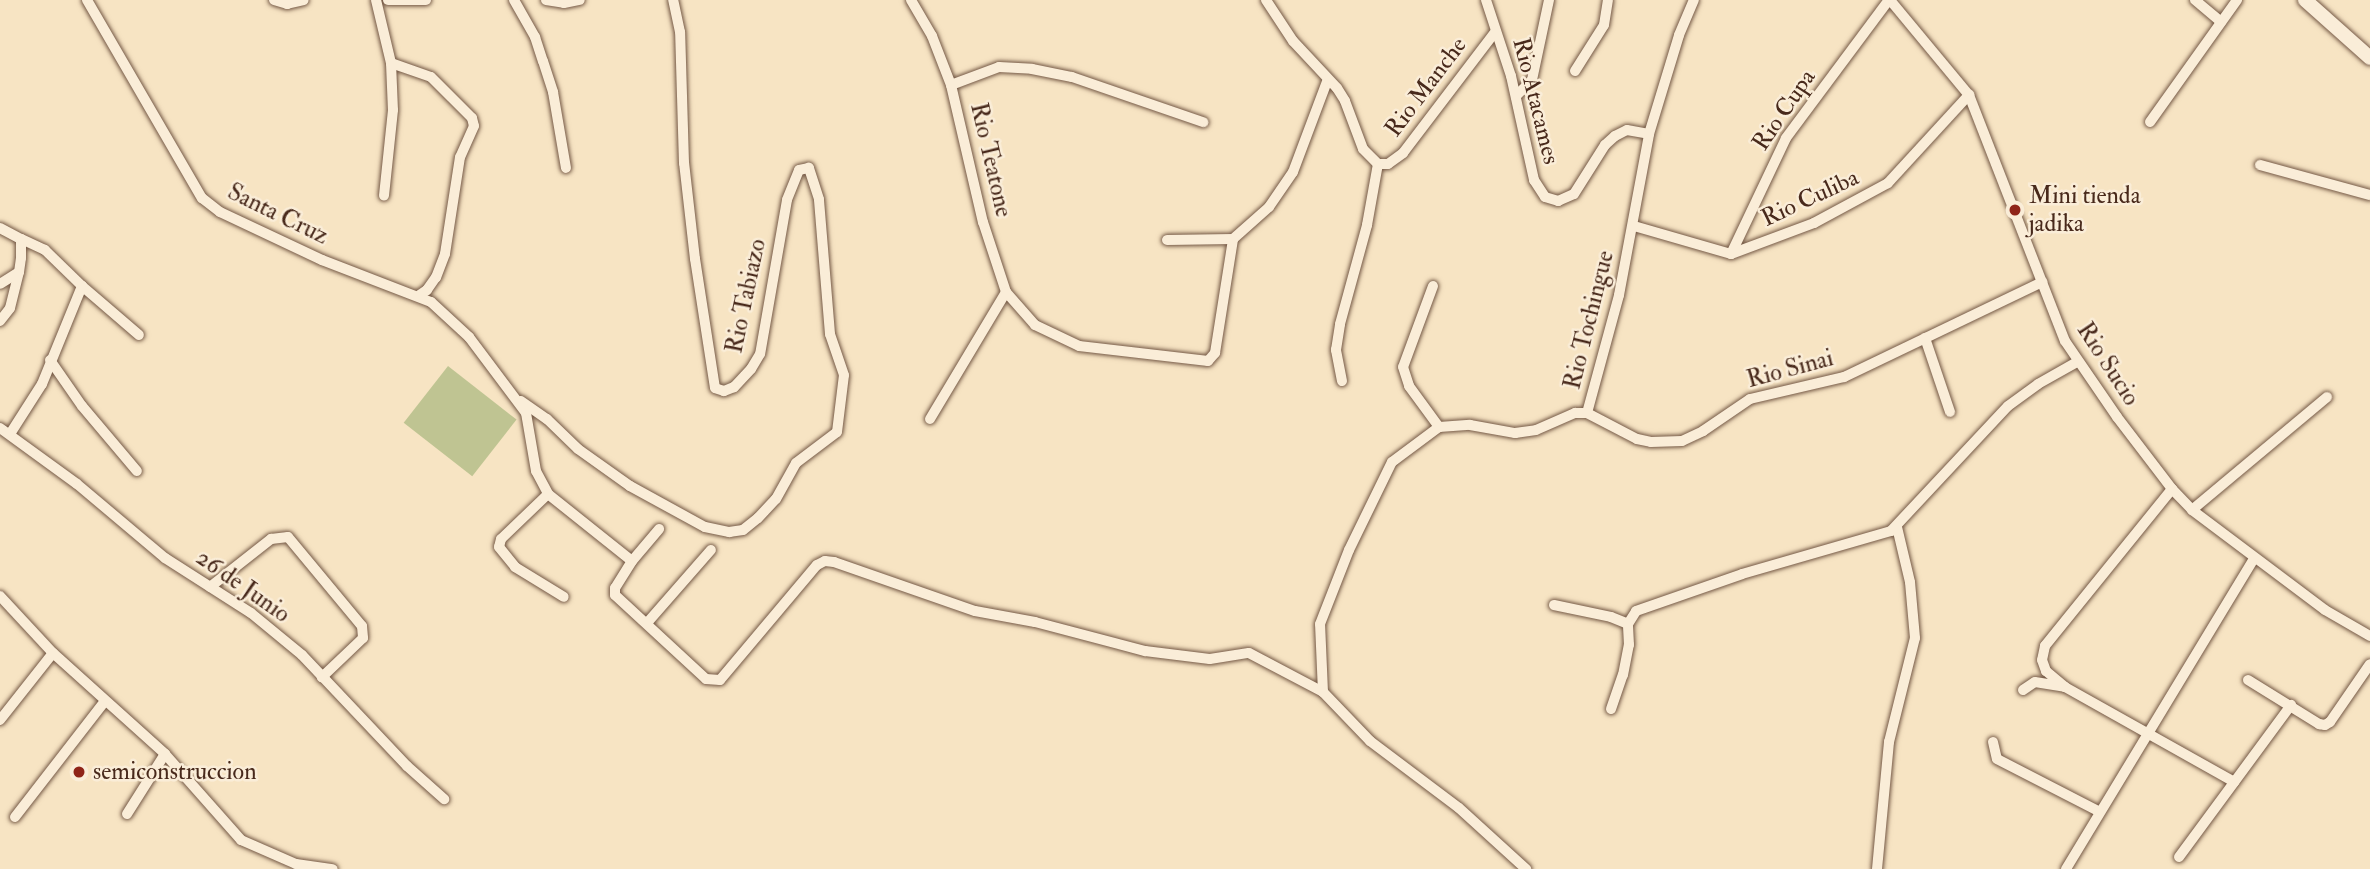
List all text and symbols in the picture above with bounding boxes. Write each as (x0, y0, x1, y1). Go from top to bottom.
street label: Rio Manche (1379, 31, 1473, 143)
street label: Rio Atacames (1506, 35, 1566, 167)
street label: Rio Cupa (1746, 64, 1822, 156)
street label: Rio Teatone (964, 100, 1018, 220)
street label: Rio Culiba (1757, 163, 1863, 233)
street label: Santa Cruz (223, 177, 333, 251)
place label: Mini tienda jadika (2029, 182, 2140, 238)
marker: Mini tienda jadika (2007, 202, 2023, 218)
street label: Rio Tabiazo (720, 236, 772, 356)
street label: Rio Tochingue (1558, 248, 1620, 392)
street label: Rio Sucio (2071, 317, 2145, 411)
street label: Rio Sinai (1744, 344, 1836, 394)
street label: 26 de Junio (190, 543, 296, 629)
place label: semiconstruccion (93, 758, 257, 786)
marker: semiconstruccion (71, 764, 87, 780)

